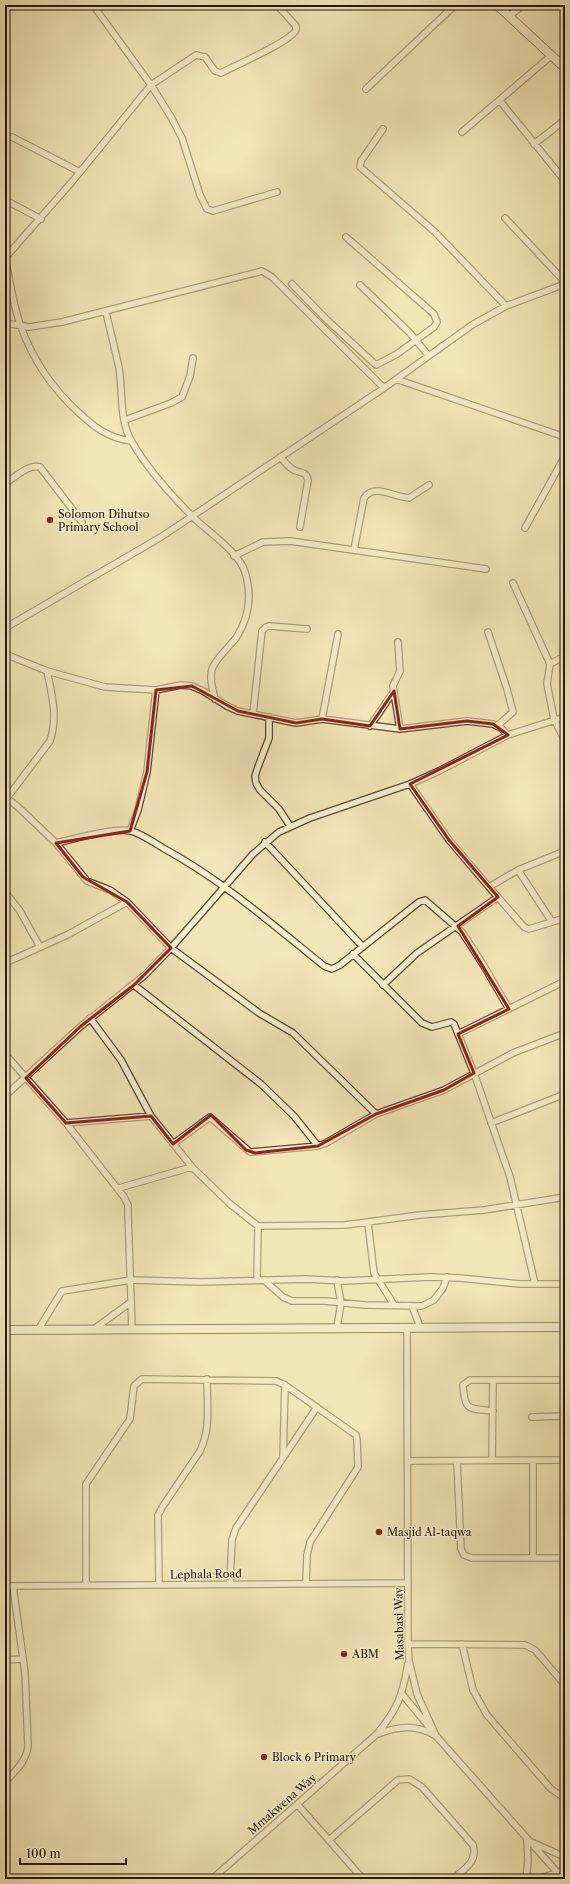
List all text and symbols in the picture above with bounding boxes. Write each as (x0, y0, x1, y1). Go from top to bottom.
place label: Solomon Dihutso Primary School (58, 507, 150, 534)
marker: Solomon Dihutso Primary School (45, 515, 55, 525)
place label: Masjid Al-taqwa (387, 1525, 472, 1539)
marker: Masjid Al-taqwa (374, 1527, 384, 1537)
street label: Lephala Road (170, 1566, 242, 1582)
street label: Masabasi Way (391, 1586, 407, 1661)
place label: ABM (351, 1647, 379, 1661)
marker: ABM (339, 1649, 349, 1659)
place label: Block 6 Primary (272, 1750, 357, 1764)
marker: Block 6 Primary (259, 1752, 269, 1762)
street label: Mmakwena Way (245, 1770, 320, 1838)
scale bar (20, 1840, 126, 1866)
text: 100 m (26, 1846, 61, 1861)

